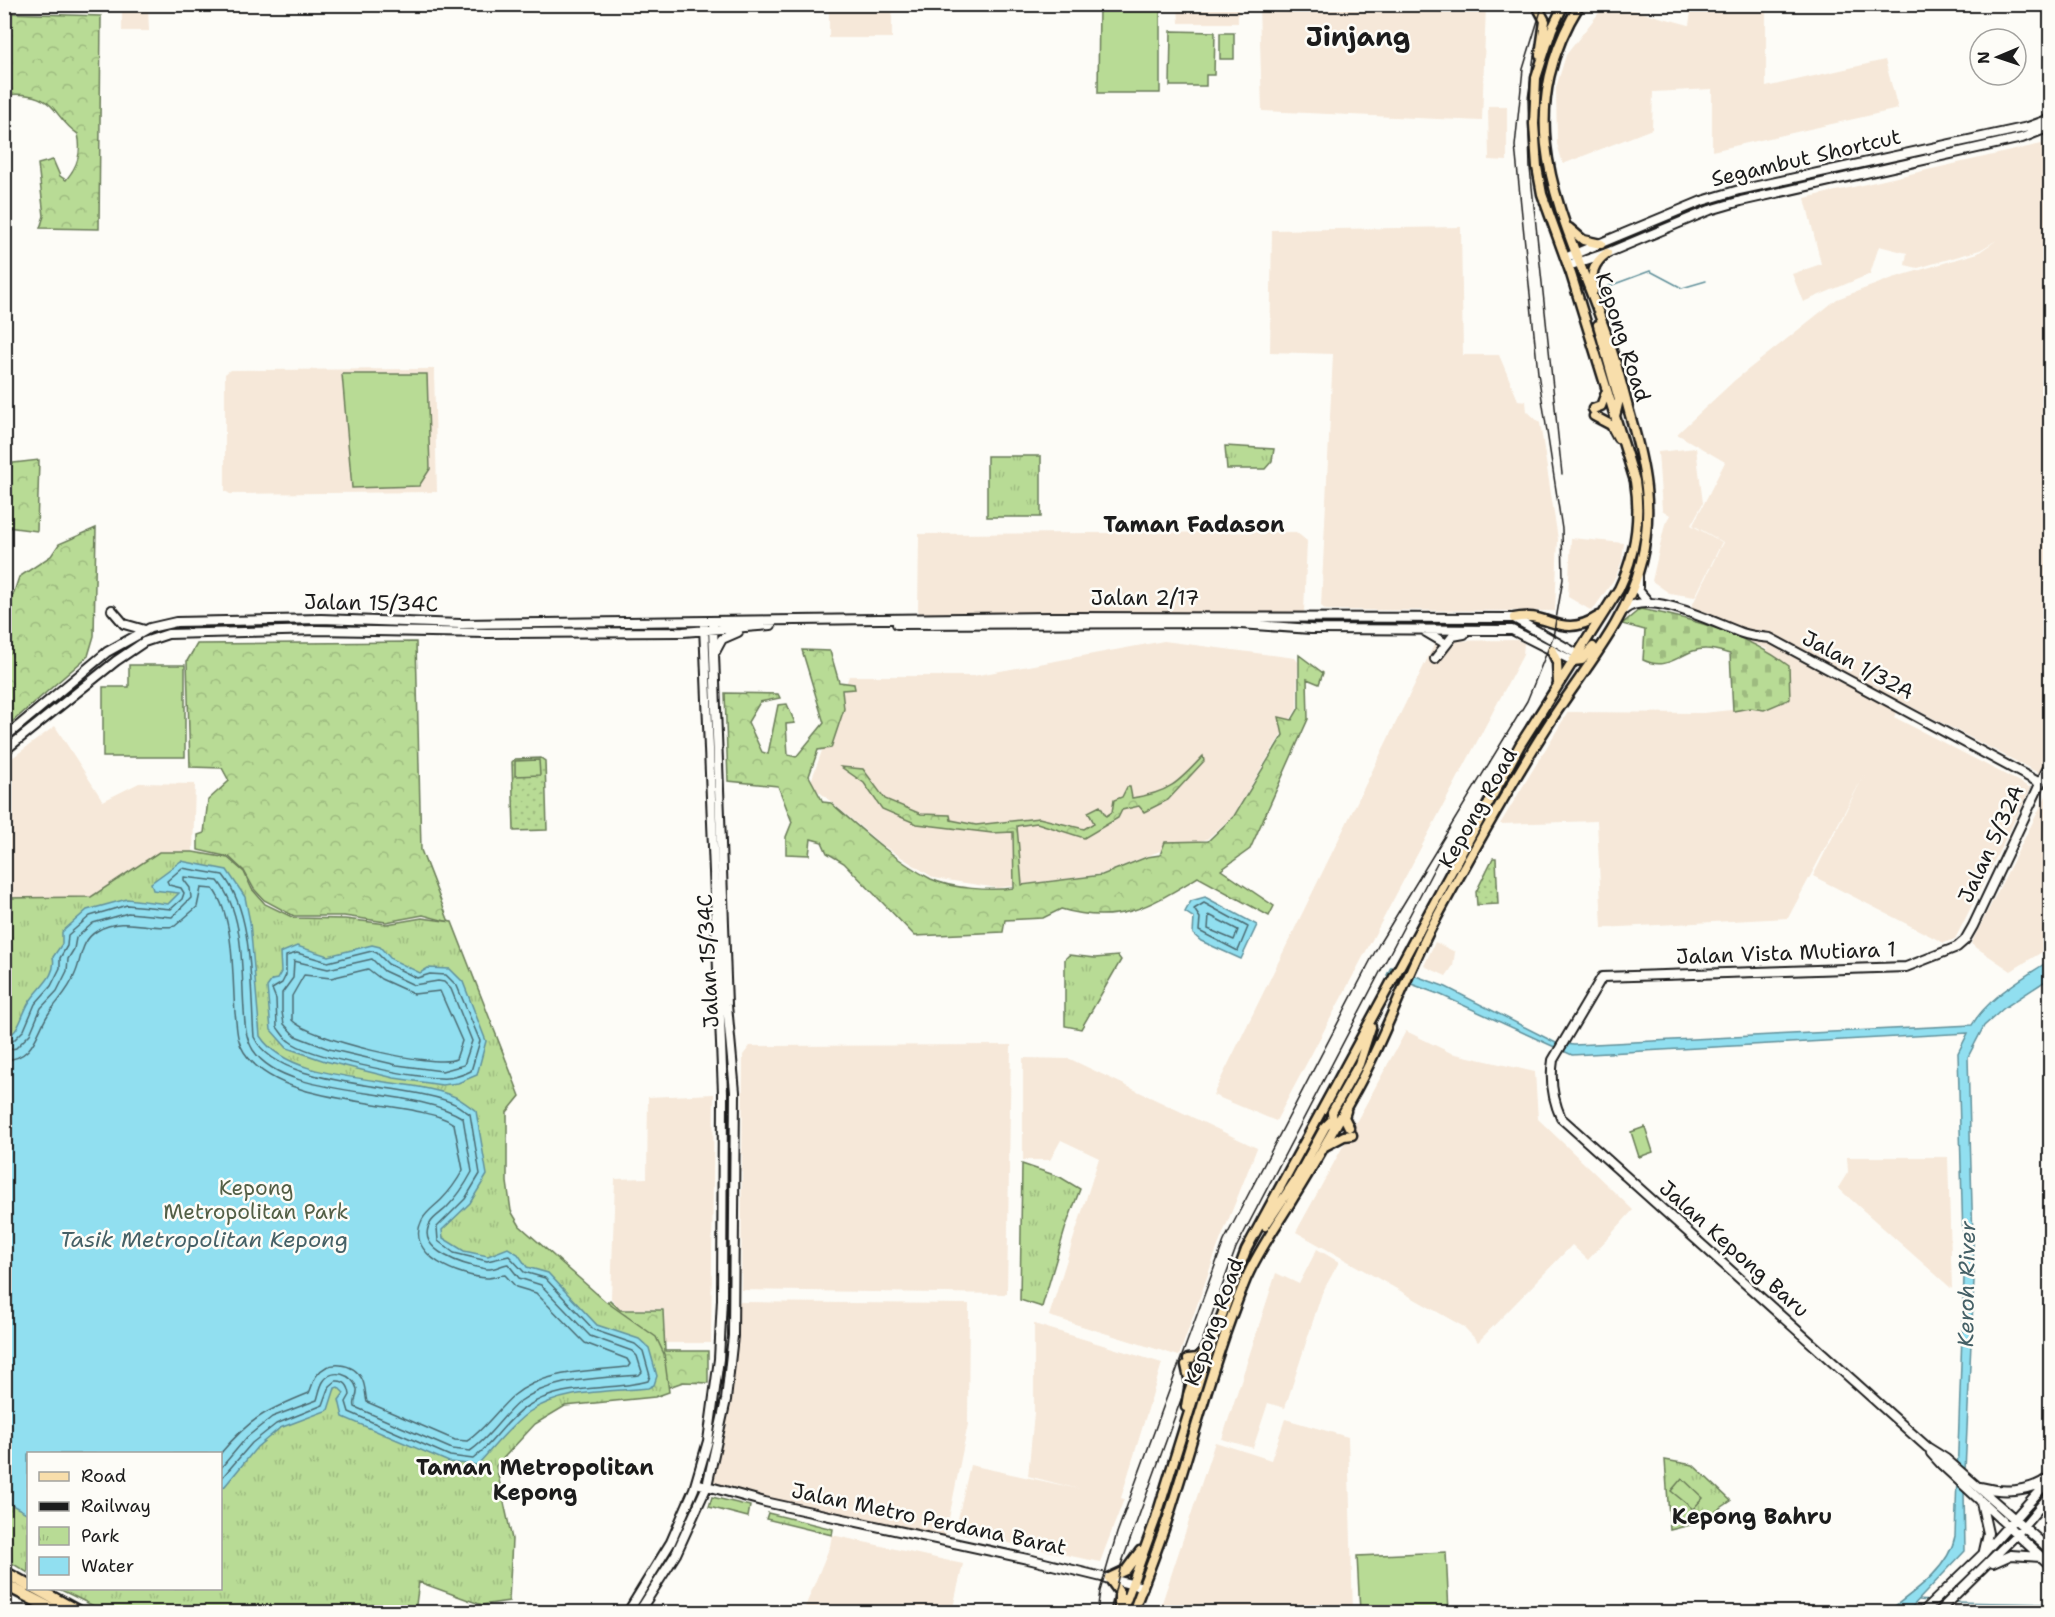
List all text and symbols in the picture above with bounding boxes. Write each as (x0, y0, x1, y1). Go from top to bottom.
district label: Jinjang (1306, 18, 1410, 55)
north arrow (1968, 27, 2028, 87)
text: N (1973, 51, 1994, 64)
street label: Segambut Shortcut (1709, 123, 1903, 193)
street label: Kepong Road (1589, 269, 1657, 405)
district label: Taman Fadason (1103, 510, 1285, 539)
street label: Jalan 2/17 (1091, 584, 1199, 612)
street label: Jalan 15/34C (304, 588, 438, 618)
street label: Jalan 1/32A (1797, 624, 1919, 706)
street label: Kepong Road (1432, 743, 1524, 873)
street label: Jalan 5/32A (1951, 781, 2031, 907)
street label: Jalan 15/34C (691, 893, 725, 1029)
street label: Jalan Vista Mutiara 1 (1676, 935, 1896, 971)
park label: Kepong Metropolitan Park (163, 1174, 349, 1226)
street label: Jalan Kepong Baru (1653, 1174, 1815, 1324)
water label: Keroh River (1951, 1220, 1982, 1347)
water label: Tasik Metropolitan Kepong (60, 1225, 348, 1254)
street label: Kepong Road (1178, 1254, 1250, 1390)
legend (27, 1452, 222, 1590)
district label: Taman Metropolitan Kepong (416, 1453, 654, 1507)
text: Road (81, 1464, 126, 1488)
street label: Jalan Metro Perdana Barat (789, 1476, 1069, 1562)
text: Railway (81, 1494, 151, 1518)
district label: Kepong Bahru (1672, 1502, 1832, 1531)
text: Park (81, 1524, 120, 1548)
text: Water (81, 1554, 134, 1578)

